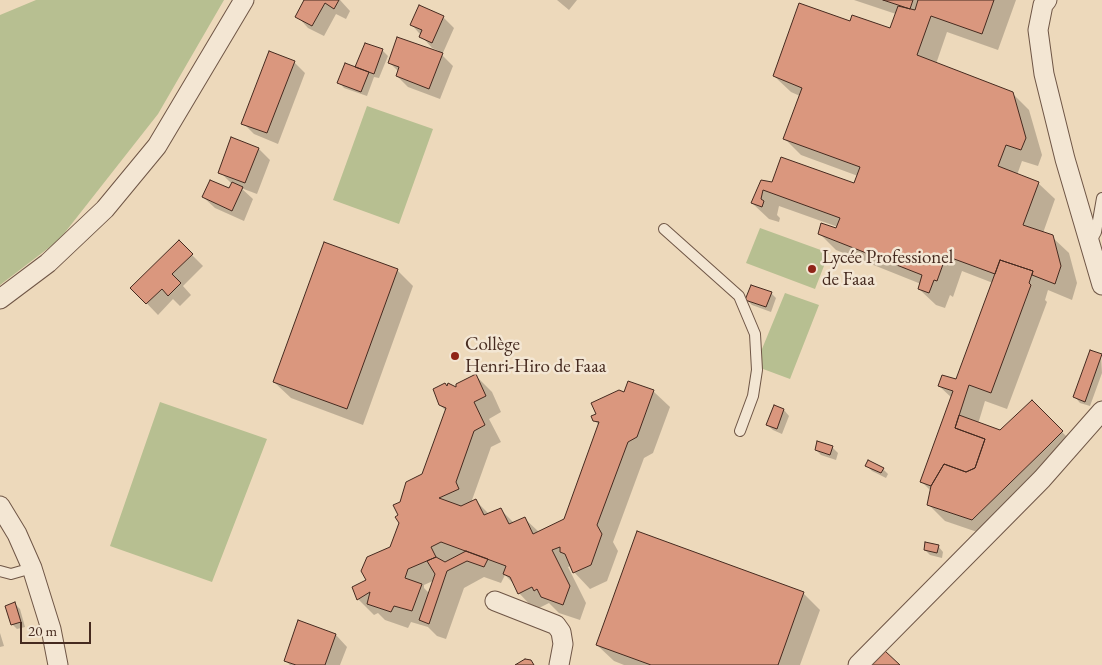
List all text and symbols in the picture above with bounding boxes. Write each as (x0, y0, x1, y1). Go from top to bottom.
place label: Lycée Professionel de Faaa (822, 247, 953, 291)
marker: Lycée Professionel de Faaa (806, 263, 818, 275)
place label: Collège Henri-Hiro de Faaa (465, 334, 606, 378)
marker: Collège Henri-Hiro de Faaa (449, 350, 461, 362)
scale bar (22, 612, 94, 644)
text: 20 m (28, 621, 57, 640)

